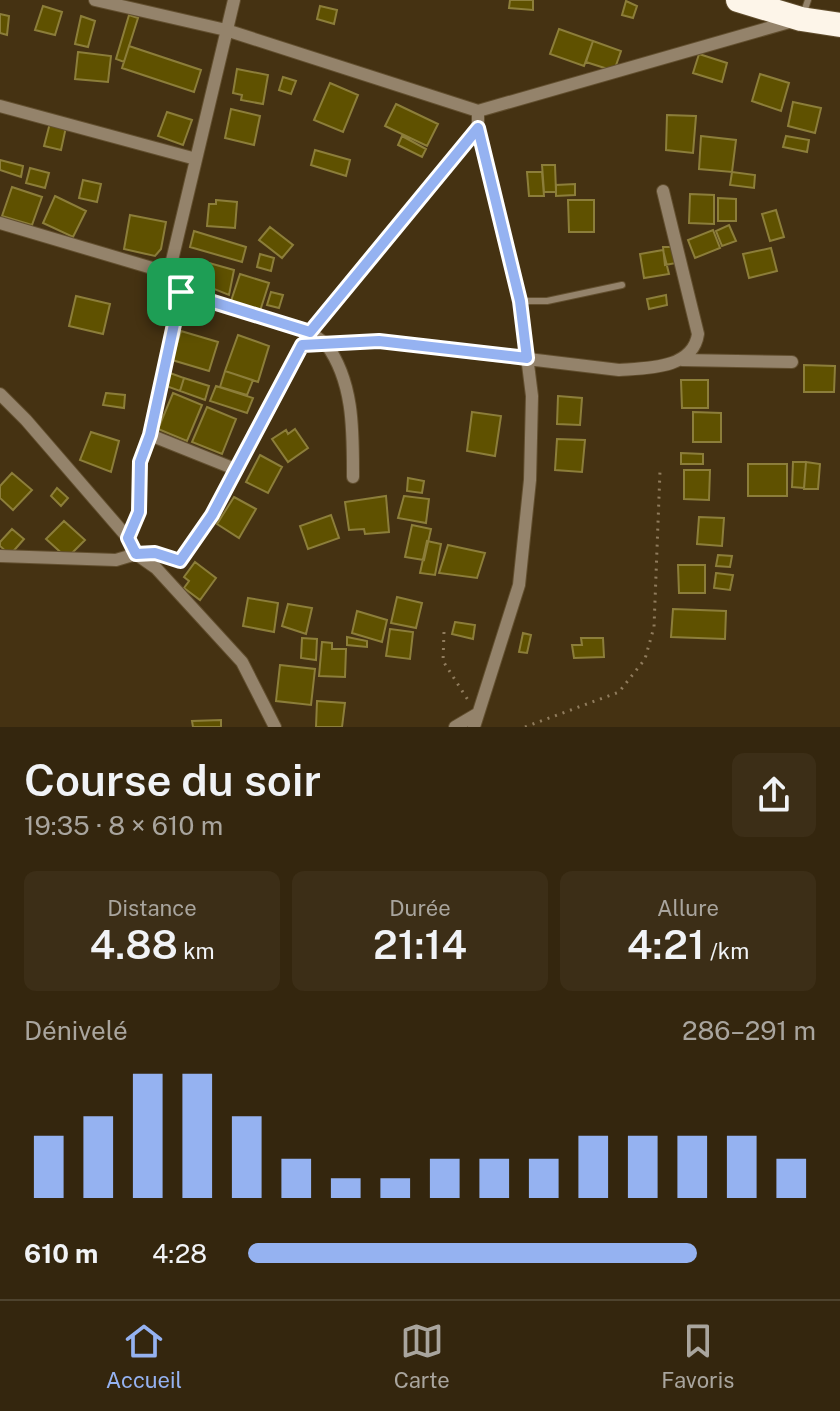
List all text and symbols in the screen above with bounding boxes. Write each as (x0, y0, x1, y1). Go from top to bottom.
pin (147, 258, 215, 326)
icon: arrive (159, 270, 203, 314)
button: share (732, 753, 816, 837)
text: Course du soir (24, 754, 321, 806)
text: 19:35 · 8 × 610 m (24, 810, 223, 841)
text: Distance (107, 895, 197, 921)
text: Durée (389, 895, 451, 921)
text: Allure (657, 895, 719, 921)
text: 4.88 (89, 921, 178, 968)
text: 21:14 (373, 921, 467, 968)
text: 4:21 (627, 921, 705, 968)
text: km (178, 938, 215, 964)
text: /km (705, 938, 749, 964)
text: Dénivelé (24, 1015, 128, 1046)
text: 286–291 m (682, 1015, 816, 1046)
text: 610 m (24, 1238, 98, 1269)
text: 4:28 (152, 1238, 207, 1269)
tab: Accueil (106, 1319, 182, 1393)
tab: Carte (394, 1319, 450, 1393)
tab: Favoris (661, 1319, 734, 1393)

